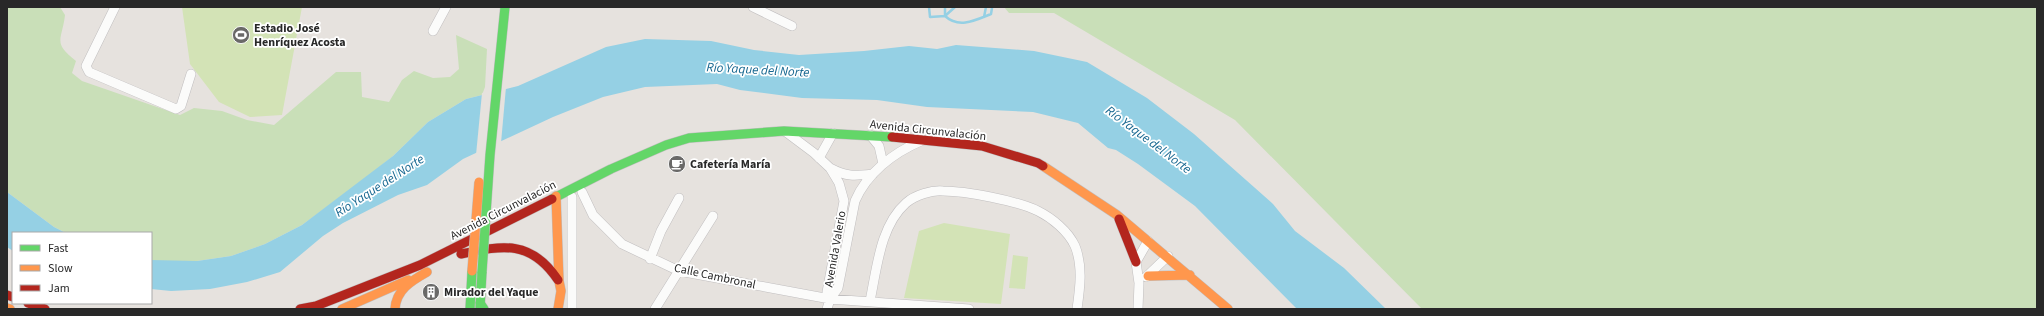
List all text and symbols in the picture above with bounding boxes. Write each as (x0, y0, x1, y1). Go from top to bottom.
place label: Estadio José Henríquez Acosta (254, 20, 346, 51)
sports icon: Estadio José Henríquez Acosta (231, 25, 251, 45)
water label: Río Yaque del Norte (706, 58, 810, 82)
water label: Río Yaque del Norte (1102, 102, 1195, 178)
street label: Avenida Circunvalación (869, 116, 987, 145)
water label: Río Yaque del Norte (331, 150, 428, 221)
cafe icon: Cafetería María (667, 154, 687, 174)
place label: Cafetería María (690, 156, 771, 173)
street label: Avenida Circunvalación (447, 176, 559, 245)
street label: Avenida Valerio (820, 210, 851, 289)
legend (12, 232, 152, 304)
text: Fast (48, 240, 68, 257)
text: Slow (48, 260, 73, 277)
street label: Calle Cambronal (672, 260, 757, 293)
text: Jam (48, 280, 70, 297)
building icon: Mirador del Yaque (421, 282, 441, 302)
place label: Mirador del Yaque (444, 284, 538, 301)

